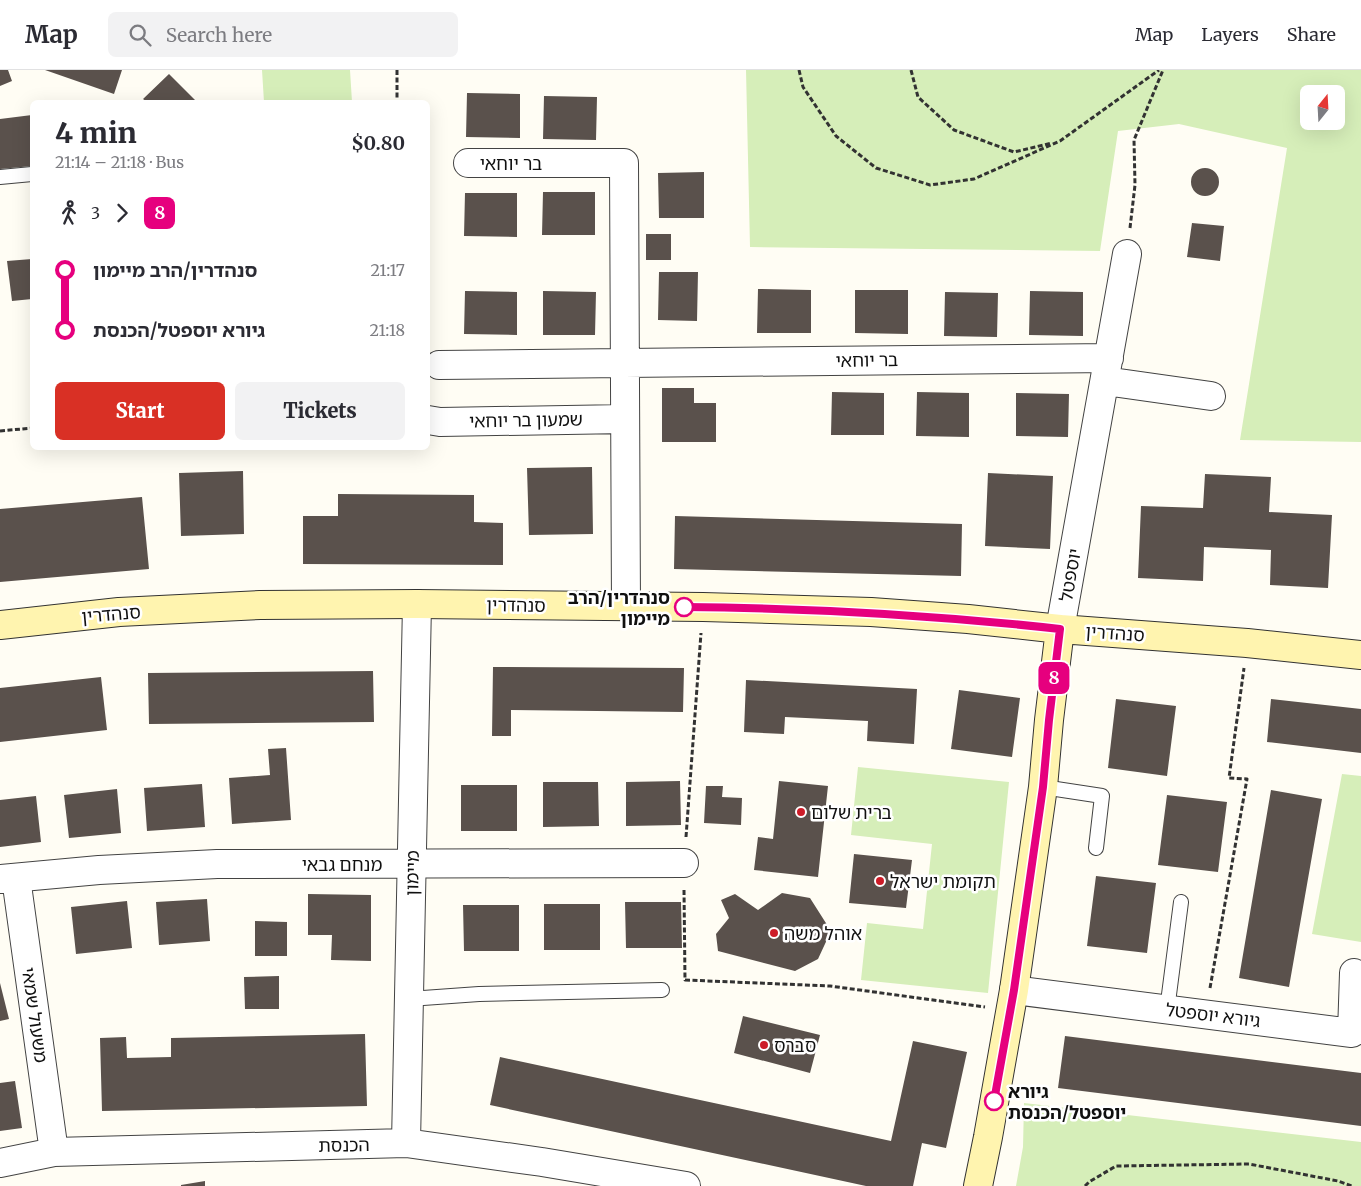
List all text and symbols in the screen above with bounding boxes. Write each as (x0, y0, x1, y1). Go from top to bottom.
search box (108, 12, 458, 57)
text: Map (25, 19, 78, 50)
icon: search (126, 21, 154, 49)
text: Search here (166, 23, 272, 47)
text: Map (1135, 23, 1173, 46)
text: Layers (1201, 23, 1259, 46)
text: Share (1287, 23, 1336, 46)
north arrow (1300, 85, 1345, 130)
map controls (1300, 85, 1345, 130)
text: 4 min (55, 115, 137, 151)
text: $0.80 (351, 131, 405, 155)
text: 21:14 – 21:18 · Bus (55, 152, 184, 172)
street label: בר יוחאי (480, 152, 542, 175)
icon: walk (55, 199, 83, 227)
icon: forward (108, 199, 136, 227)
text: 8 (154, 201, 165, 224)
text: 3 (91, 203, 100, 223)
text: סנהדרין/הרב מיימון (93, 258, 257, 282)
text: 21:17 (370, 260, 405, 280)
text: גיורא יוספטל/הכנסת (93, 318, 265, 342)
text: 21:18 (370, 320, 405, 340)
street label: בר יוחאי (836, 348, 898, 372)
button: Start (55, 382, 225, 440)
button: Tickets (235, 382, 405, 440)
street label: שמעון בר יוחאי (469, 408, 583, 432)
street label: יוספטל (1054, 547, 1086, 603)
place label: סנהדרין/הרב מיימון (568, 586, 670, 630)
street label: סנהדרין (486, 593, 546, 617)
marker: סנהדרין/הרב מיימון (674, 597, 694, 617)
street label: סנהדרין (80, 600, 142, 628)
street label: סנהדרין (1085, 619, 1145, 647)
line badge: 8 (1038, 662, 1070, 694)
text: 8 (1048, 666, 1060, 689)
place label: ברית שלום (811, 801, 892, 824)
marker: ברית שלום (795, 806, 807, 818)
street label: מיימון (400, 850, 424, 896)
street label: מנחם גבאי (302, 853, 382, 876)
place label: תקומת ישראל (890, 870, 996, 893)
marker: תקומת ישראל (874, 875, 886, 887)
place label: אוהל משה (784, 922, 862, 945)
marker: אוהל משה (768, 927, 780, 939)
street label: משעול שמאי (17, 966, 53, 1064)
street label: גיורא יוספטל (1164, 998, 1262, 1032)
place label: סברס (774, 1034, 816, 1057)
marker: סברס (758, 1039, 770, 1051)
place label: גיורא יוספטל/הכנסת (1008, 1080, 1126, 1124)
marker: גיורא יוספטל/הכנסת (984, 1091, 1004, 1111)
street label: הכנסת (318, 1133, 370, 1157)

